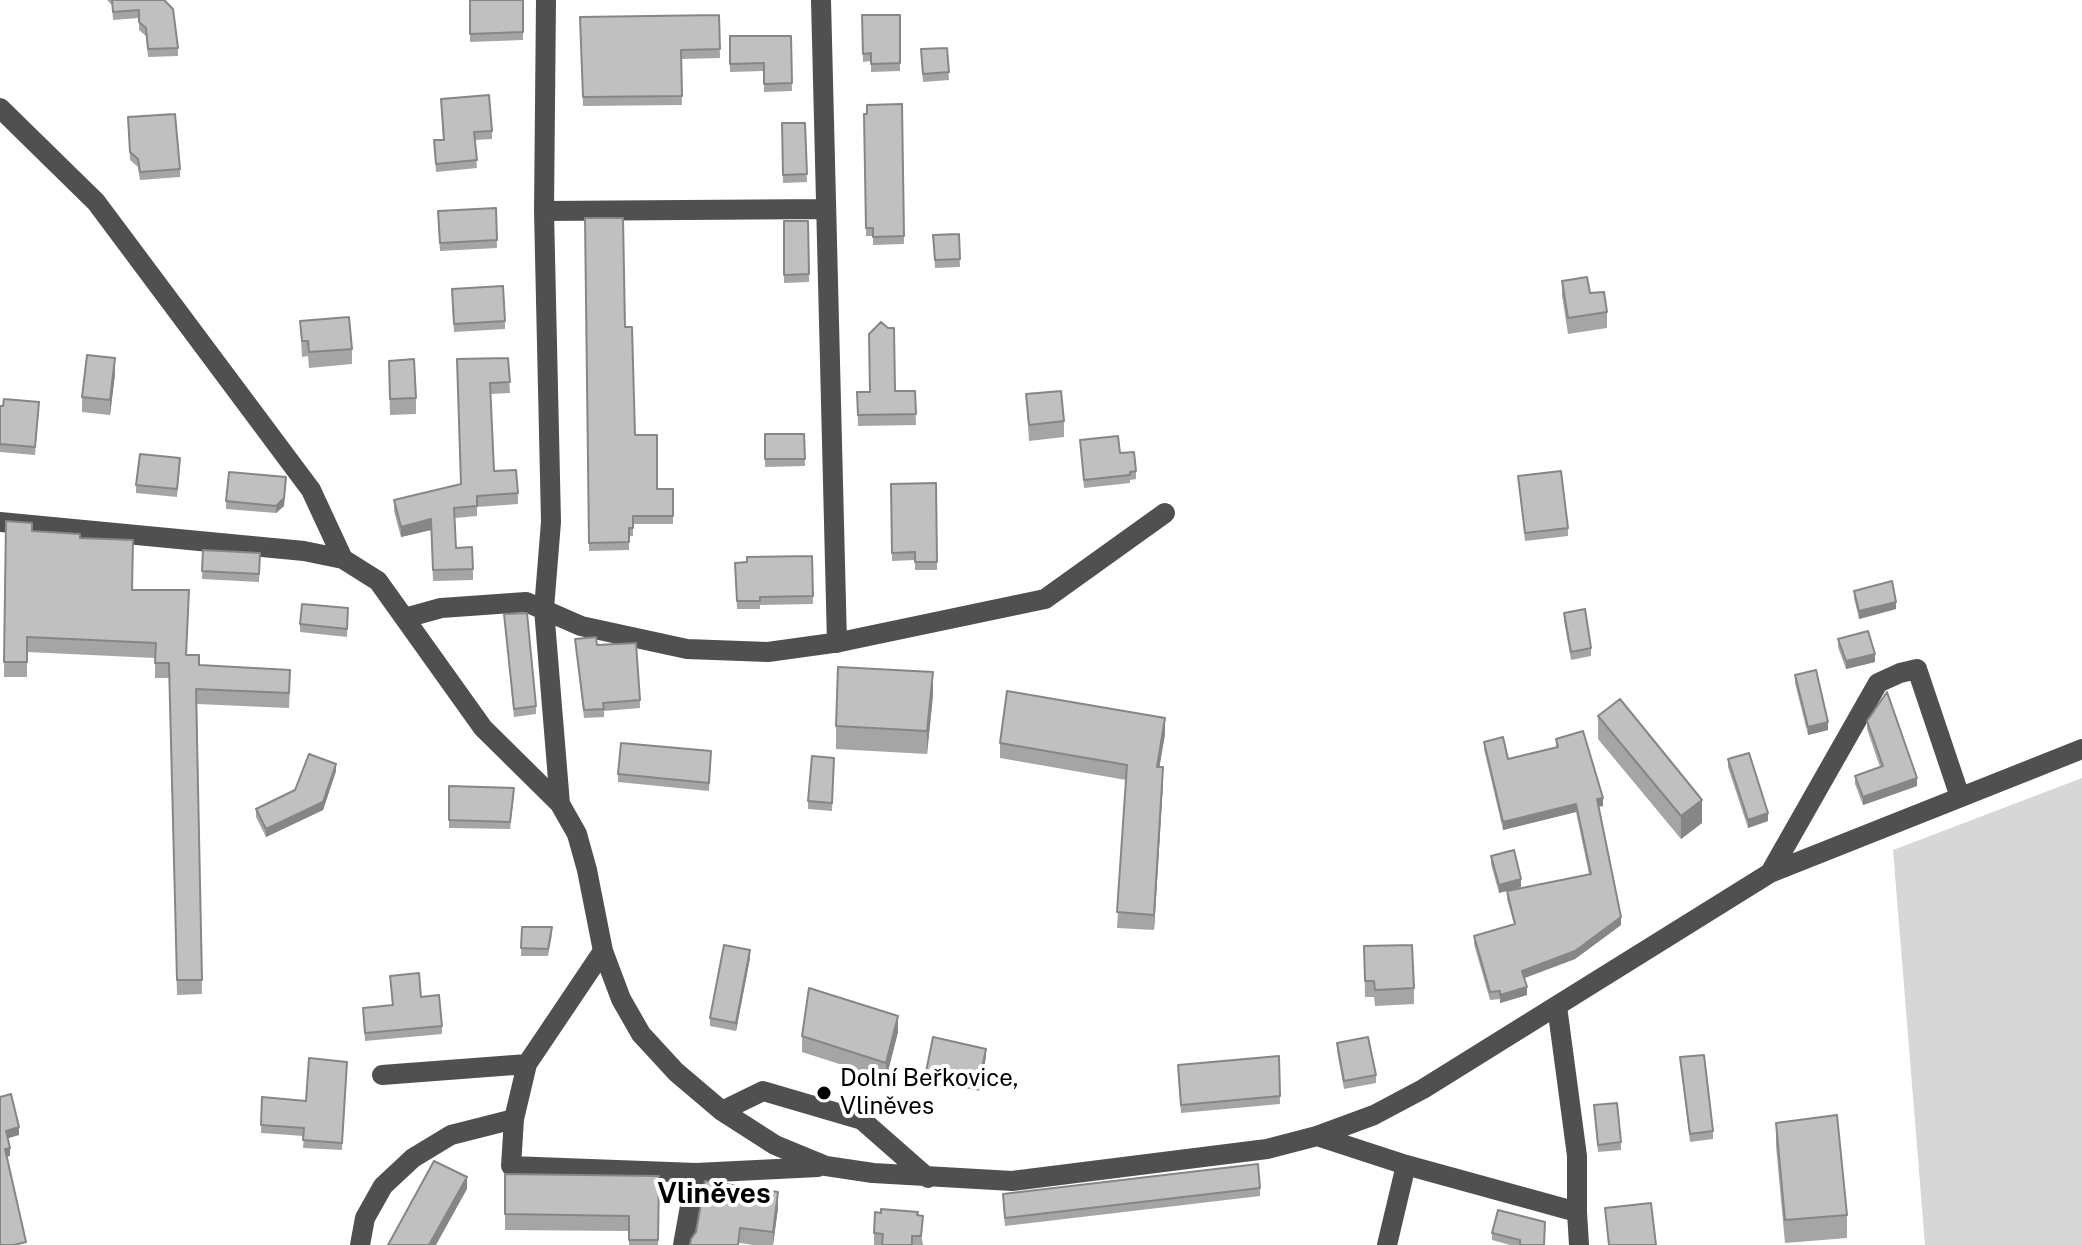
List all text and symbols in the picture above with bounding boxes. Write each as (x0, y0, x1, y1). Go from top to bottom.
place label: Dolní Beřkovice, Vliněves (840, 1065, 1019, 1121)
marker: Dolní Beřkovice, Vliněves (815, 1084, 833, 1102)
district label: Vliněves (657, 1177, 771, 1211)

